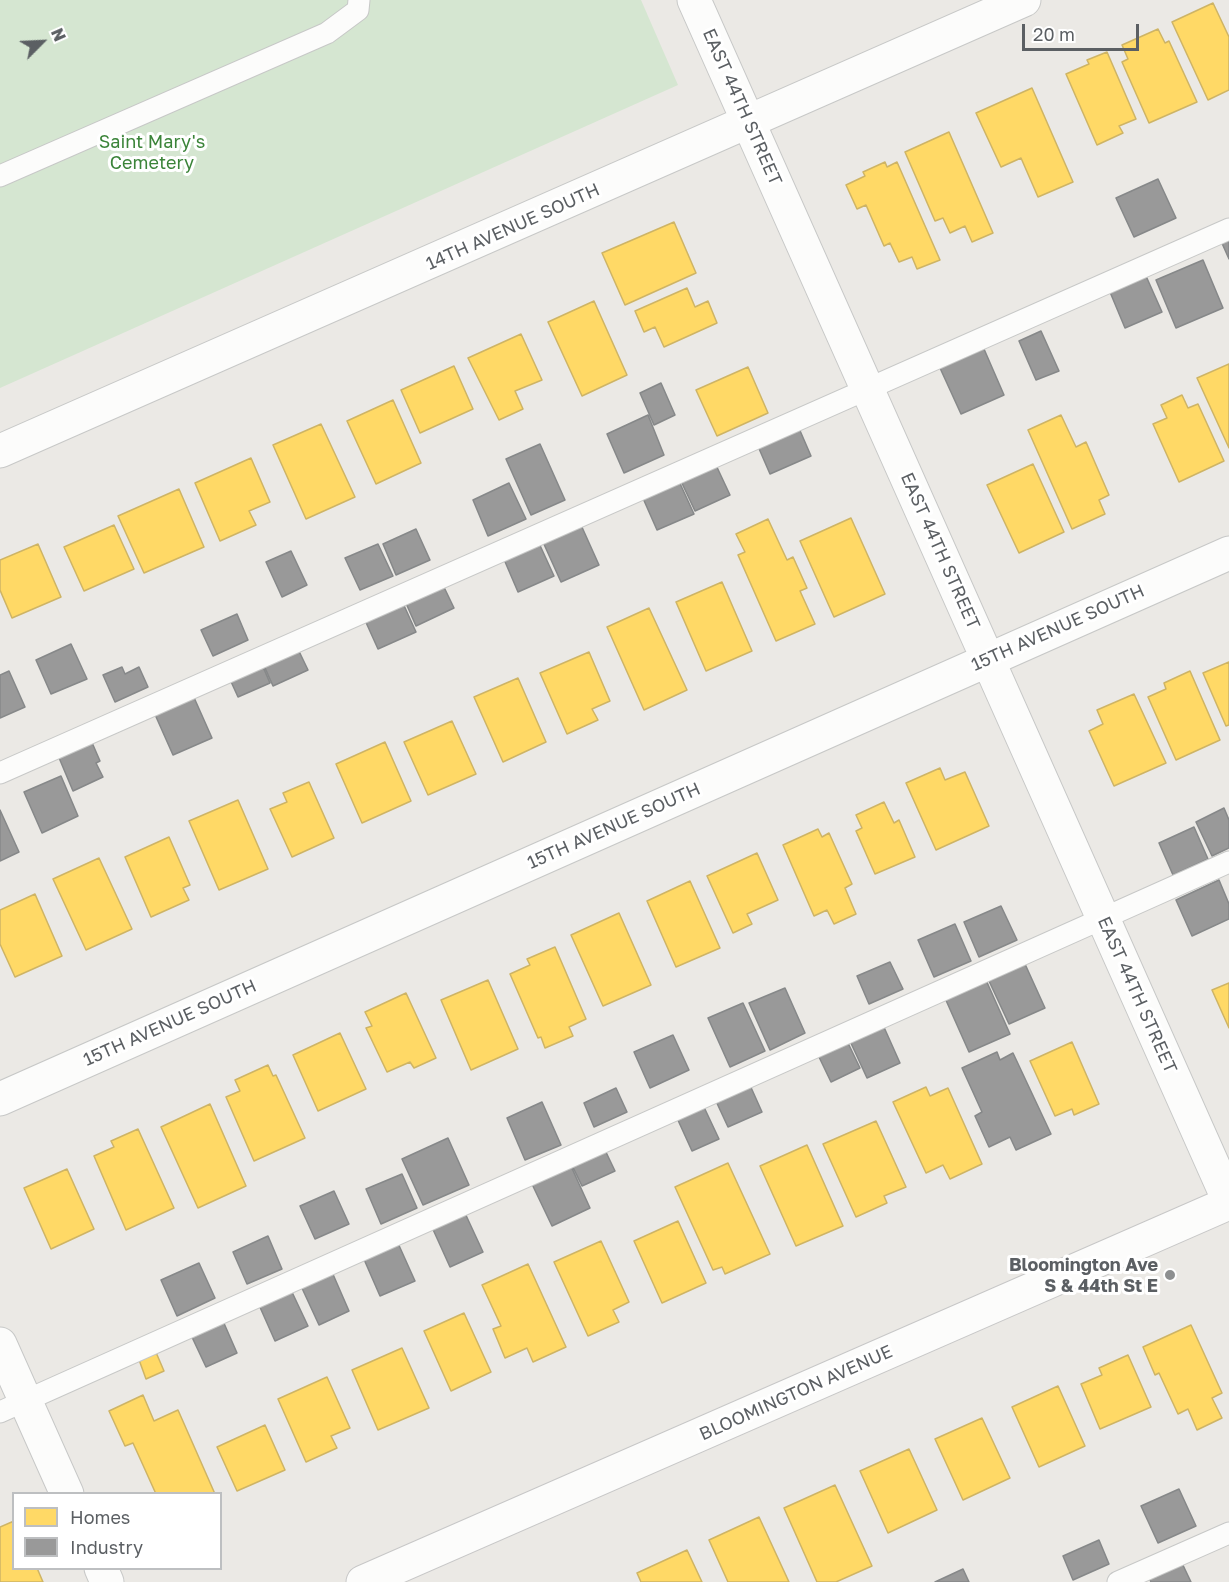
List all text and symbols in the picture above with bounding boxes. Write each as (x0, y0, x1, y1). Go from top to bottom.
north arrow (12, 12, 72, 72)
scale bar (1025, 12, 1142, 50)
text: 20 m (1033, 23, 1075, 45)
text: N (47, 25, 70, 44)
street label: EAST 44TH STREET (698, 25, 786, 189)
park label: Saint Mary's Cemetery (99, 131, 205, 174)
street label: 14TH AVENUE SOUTH (423, 179, 603, 275)
street label: EAST 44TH STREET (896, 469, 984, 633)
street label: 15TH AVENUE SOUTH (968, 580, 1148, 676)
street label: 15TH AVENUE SOUTH (524, 778, 704, 874)
street label: EAST 44TH STREET (1093, 913, 1181, 1077)
street label: 15TH AVENUE SOUTH (80, 975, 260, 1071)
place label: Bloomington Ave S & 44th St E (1009, 1254, 1158, 1296)
marker: Bloomington Ave S & 44th St E (1163, 1268, 1177, 1282)
street label: BLOOMINGTON AVENUE (696, 1341, 896, 1445)
legend (12, 1492, 222, 1570)
text: Homes (70, 1506, 130, 1528)
text: Industry (70, 1536, 143, 1558)

